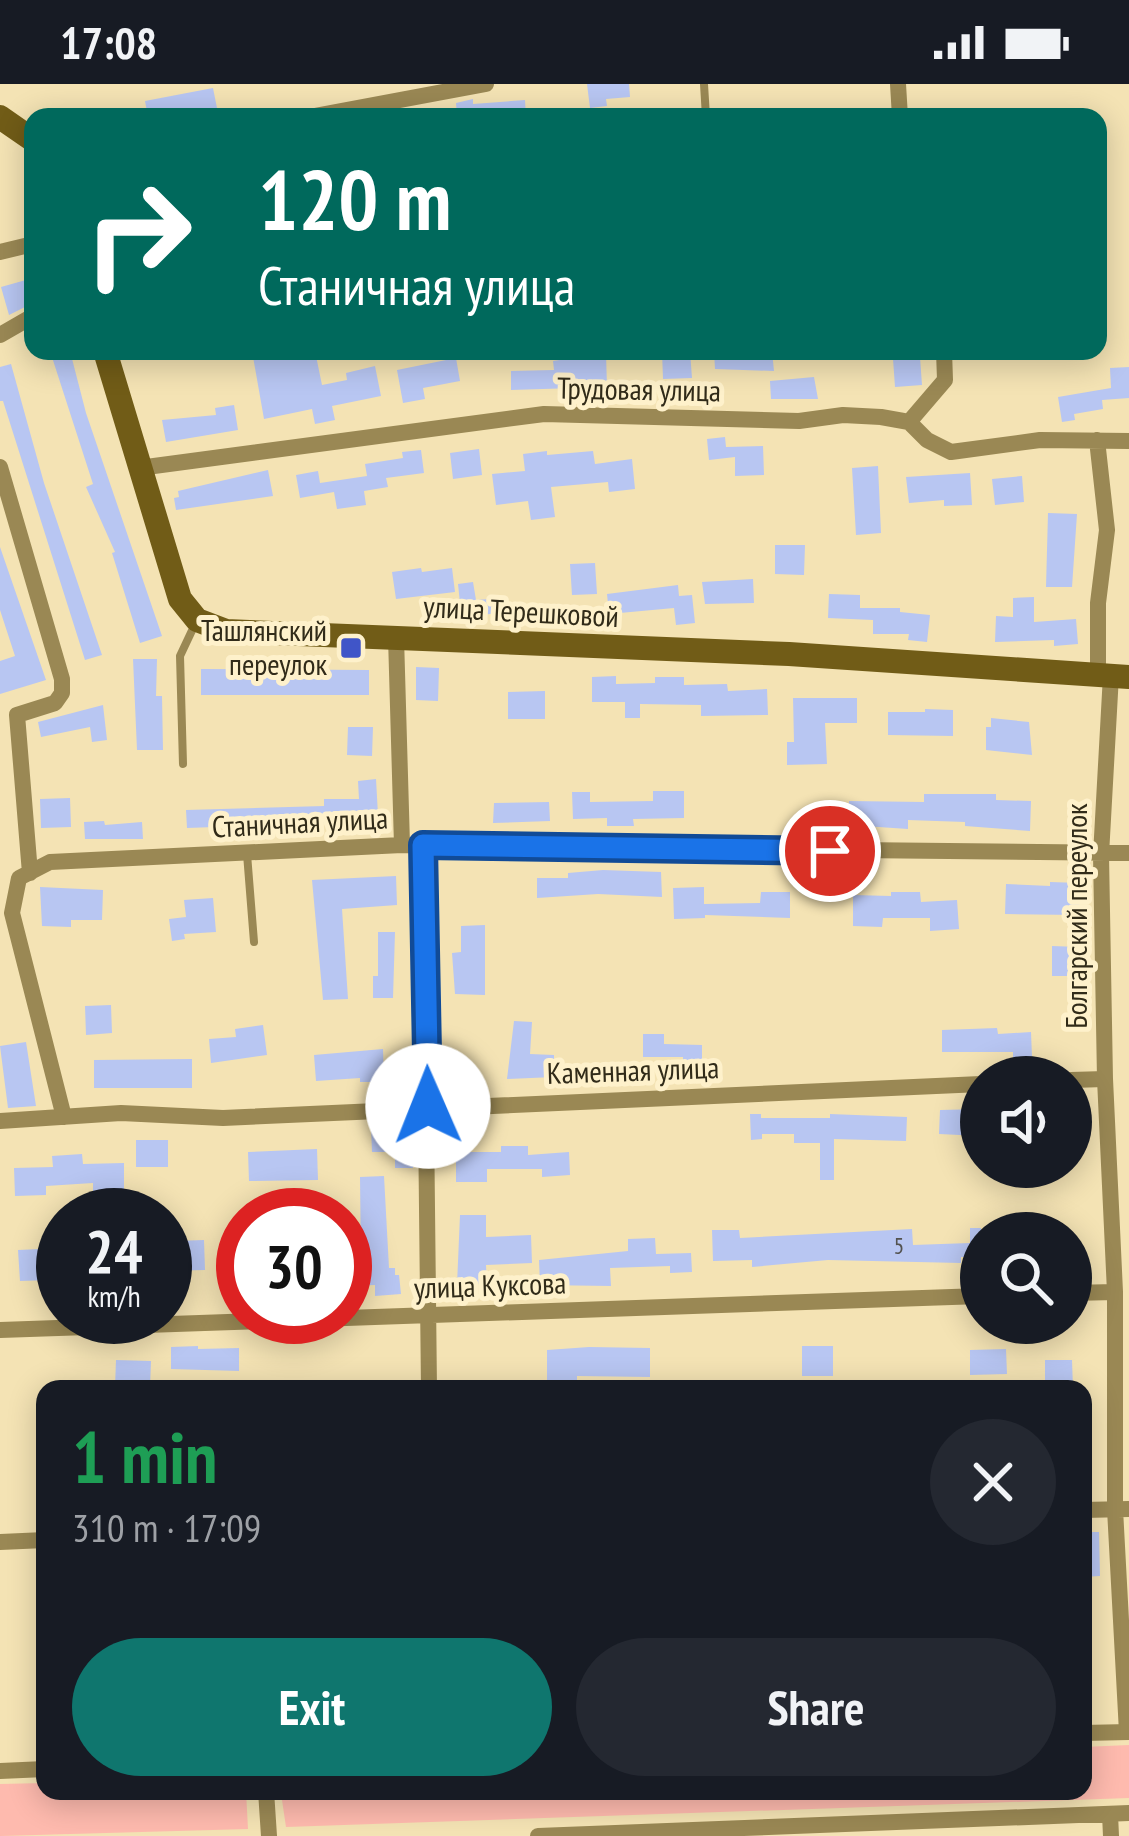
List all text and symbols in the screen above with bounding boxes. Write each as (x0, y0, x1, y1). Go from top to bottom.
text: 17:08 (60, 13, 157, 71)
text: 120 m (258, 144, 451, 253)
icon: right (60, 156, 216, 312)
text: Станичная улица (258, 250, 575, 320)
street label: Трудовая улица (557, 368, 721, 409)
street label: улица Терешковой (422, 586, 620, 635)
place label: Ташлянский переулок (201, 610, 327, 683)
marker: Ташлянский переулок (338, 635, 364, 661)
street label: Станичная улица (211, 797, 389, 846)
pin (779, 800, 881, 902)
street label: Болгарский переулок (1056, 803, 1095, 1029)
icon: arrive (797, 818, 863, 884)
position arrow (365, 1043, 491, 1169)
street label: Каменная улица (546, 1047, 720, 1092)
map controls (960, 1056, 1092, 1344)
button: sound (960, 1056, 1092, 1188)
speed limit sign: 30 (216, 1188, 372, 1344)
text: 24 (85, 1212, 143, 1290)
button: search (960, 1212, 1092, 1344)
house number: 5 (894, 1230, 904, 1261)
street label: улица Куксова (413, 1262, 567, 1307)
text: km/h (87, 1276, 141, 1315)
text: 1 min (72, 1410, 217, 1503)
button: close (930, 1419, 1056, 1545)
text: 310 m · 17:09 (72, 1502, 261, 1553)
button: Exit (72, 1638, 552, 1776)
button: Share (576, 1638, 1056, 1776)

